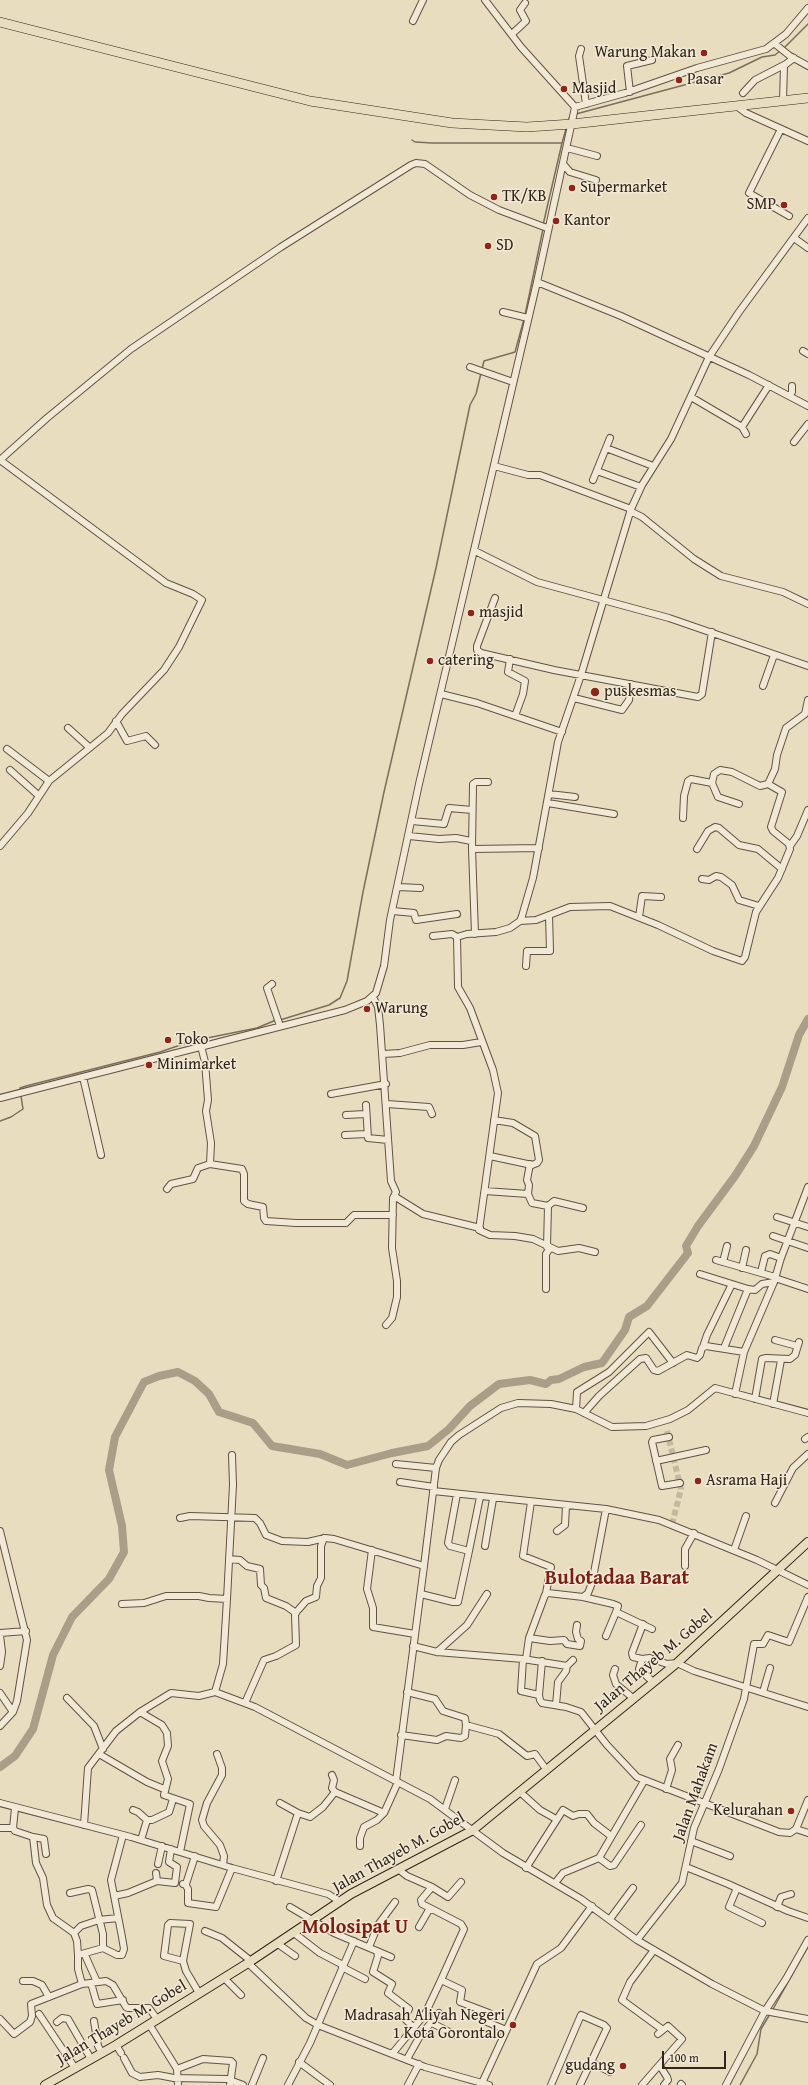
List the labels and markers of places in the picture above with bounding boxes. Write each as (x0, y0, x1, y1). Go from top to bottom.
place label: Warung Makan (594, 43, 696, 63)
marker: Warung Makan (699, 48, 709, 58)
place label: Pasar (687, 70, 724, 90)
marker: Pasar (674, 75, 684, 85)
place label: Masjid (572, 79, 616, 99)
marker: Masjid (559, 84, 569, 94)
place label: Supermarket (580, 178, 667, 198)
marker: Supermarket (567, 183, 577, 193)
place label: TK/KB (502, 187, 547, 207)
marker: TK/KB (489, 192, 499, 202)
place label: SMP (746, 195, 776, 215)
marker: SMP (779, 200, 789, 210)
place label: Kantor (564, 211, 610, 231)
marker: Kantor (551, 216, 561, 226)
place label: SD (496, 236, 514, 256)
marker: SD (483, 241, 493, 251)
place label: masjid (479, 603, 523, 623)
marker: masjid (466, 608, 476, 618)
place label: catering (438, 651, 494, 671)
marker: catering (425, 656, 435, 666)
place label: puskesmas (604, 682, 676, 702)
marker: puskesmas (589, 686, 601, 698)
place label: Warung (375, 999, 428, 1019)
marker: Warung (362, 1004, 372, 1014)
place label: Toko (176, 1030, 208, 1050)
marker: Toko (163, 1035, 173, 1045)
place label: Minimarket (157, 1055, 236, 1075)
marker: Minimarket (144, 1060, 154, 1070)
place label: Asrama Haji (706, 1471, 787, 1491)
marker: Asrama Haji (693, 1476, 703, 1486)
place label: Kelurahan (713, 1801, 783, 1821)
marker: Kelurahan (786, 1806, 796, 1816)
place label: Madrasah Aliyah Negeri 1 Kota Gorontalo (344, 2006, 505, 2044)
marker: Madrasah Aliyah Negeri 1 Kota Gorontalo (508, 2020, 518, 2030)
place label: gudang (565, 2056, 615, 2076)
marker: gudang (618, 2061, 628, 2071)

